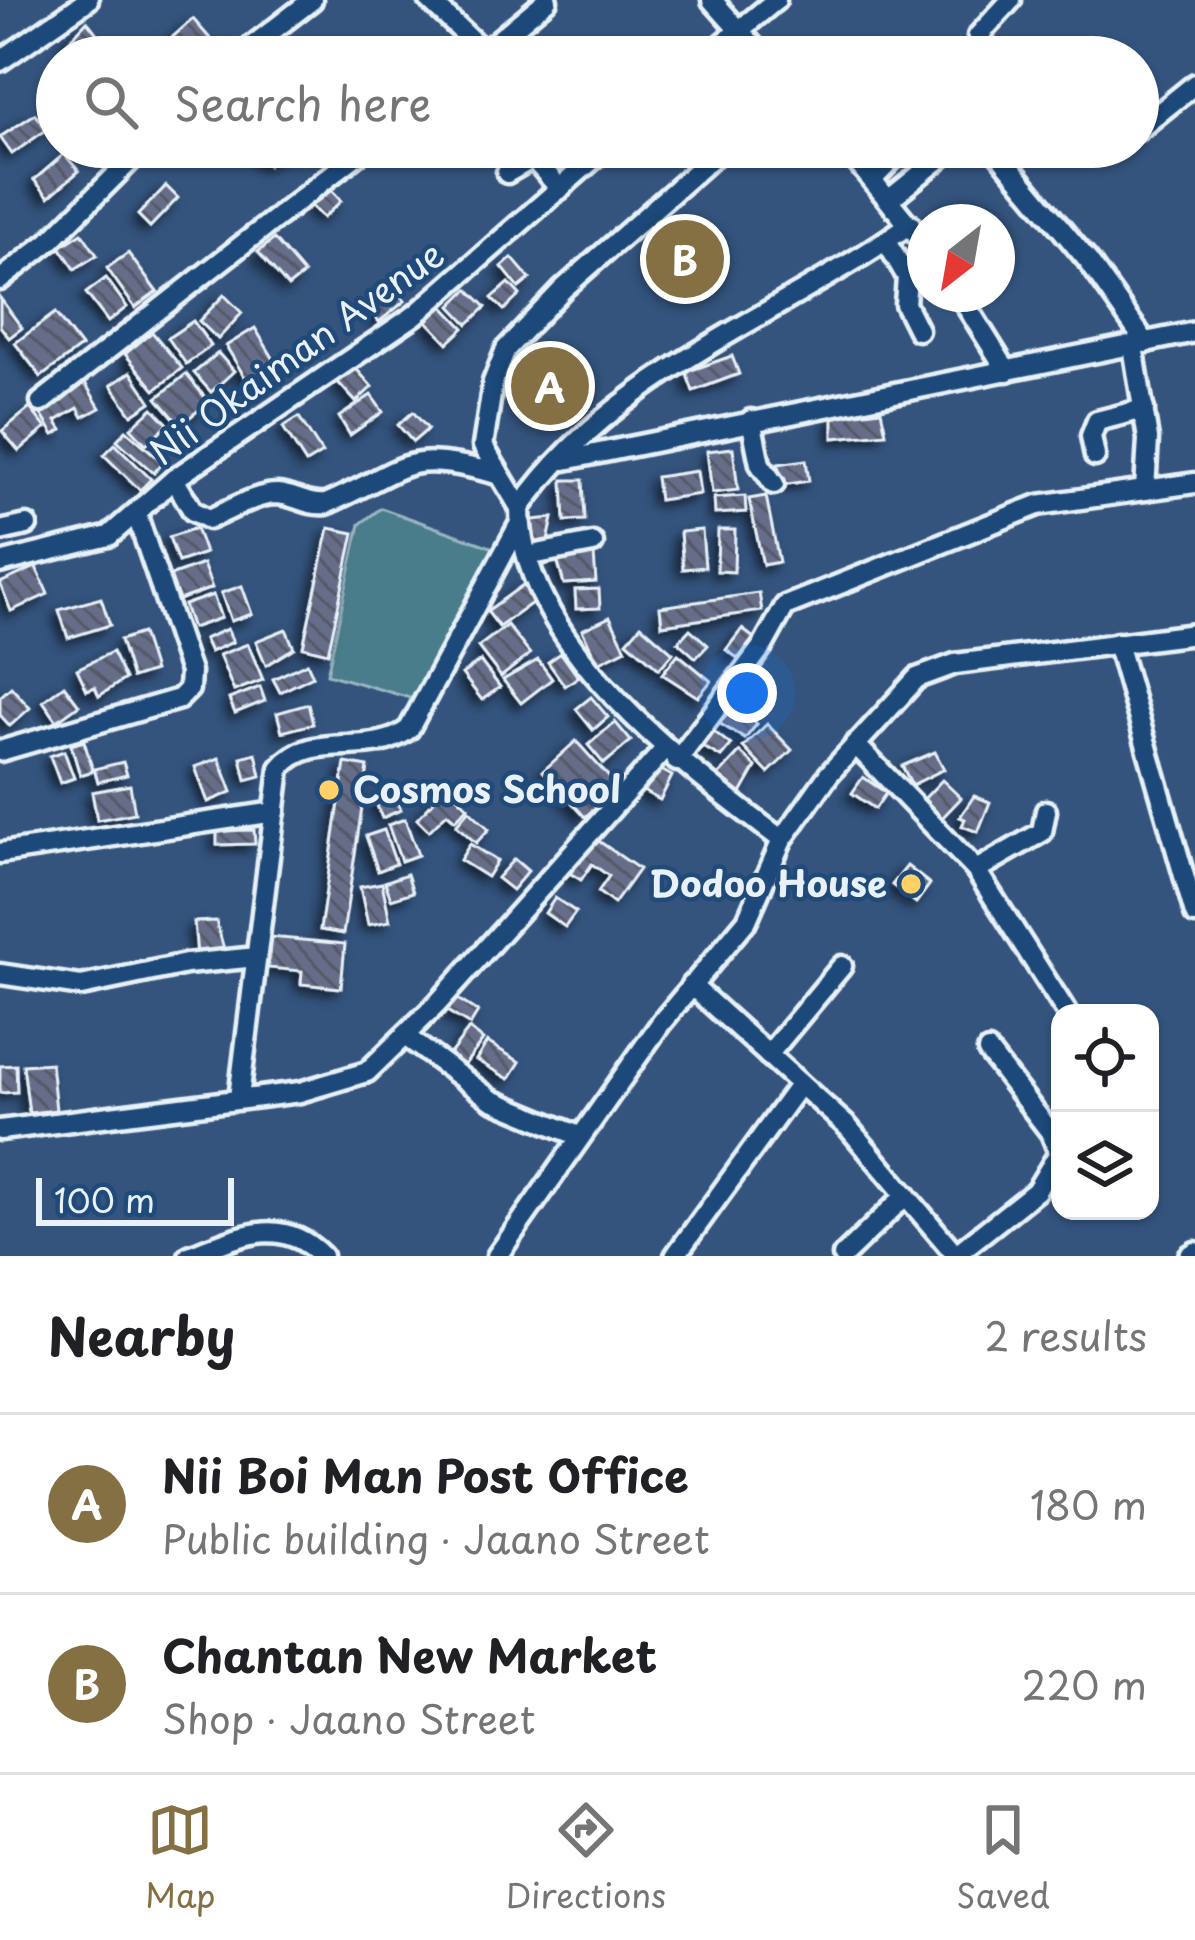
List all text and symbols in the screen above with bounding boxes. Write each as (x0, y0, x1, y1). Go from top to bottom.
search box (36, 36, 1159, 168)
text: Search here (174, 68, 431, 136)
icon: search (78, 69, 144, 135)
north arrow (907, 204, 1015, 312)
pin: B (646, 214, 724, 304)
street label: Nii Okaiman Avenue (138, 226, 454, 477)
pin: A (511, 341, 589, 431)
your location (717, 663, 777, 723)
place label: Cosmos School (353, 761, 621, 815)
marker: Cosmos School (316, 777, 342, 803)
place label: Dodoo House (649, 855, 887, 909)
marker: Dodoo House (898, 871, 924, 897)
map controls (1051, 1004, 1159, 1220)
button: locate (1051, 1004, 1159, 1112)
button: layers (1051, 1112, 1159, 1220)
scale bar (36, 1172, 234, 1225)
text: 100 m (54, 1174, 155, 1224)
text: Nearby (48, 1296, 235, 1373)
text: 2 results (985, 1305, 1147, 1364)
text: Nii Boi Man Post Office (162, 1440, 689, 1508)
text: A (72, 1474, 102, 1533)
text: 180 m (1030, 1474, 1147, 1533)
text: Public building · Jaano Street (162, 1508, 710, 1567)
text: Chantan New Market (162, 1620, 657, 1688)
text: B (74, 1654, 100, 1713)
text: 220 m (1022, 1654, 1147, 1713)
text: Shop · Jaano Street (162, 1688, 535, 1747)
tab: Map (145, 1797, 216, 1919)
tab: Directions (506, 1797, 666, 1919)
tab: Saved (956, 1797, 1050, 1919)

